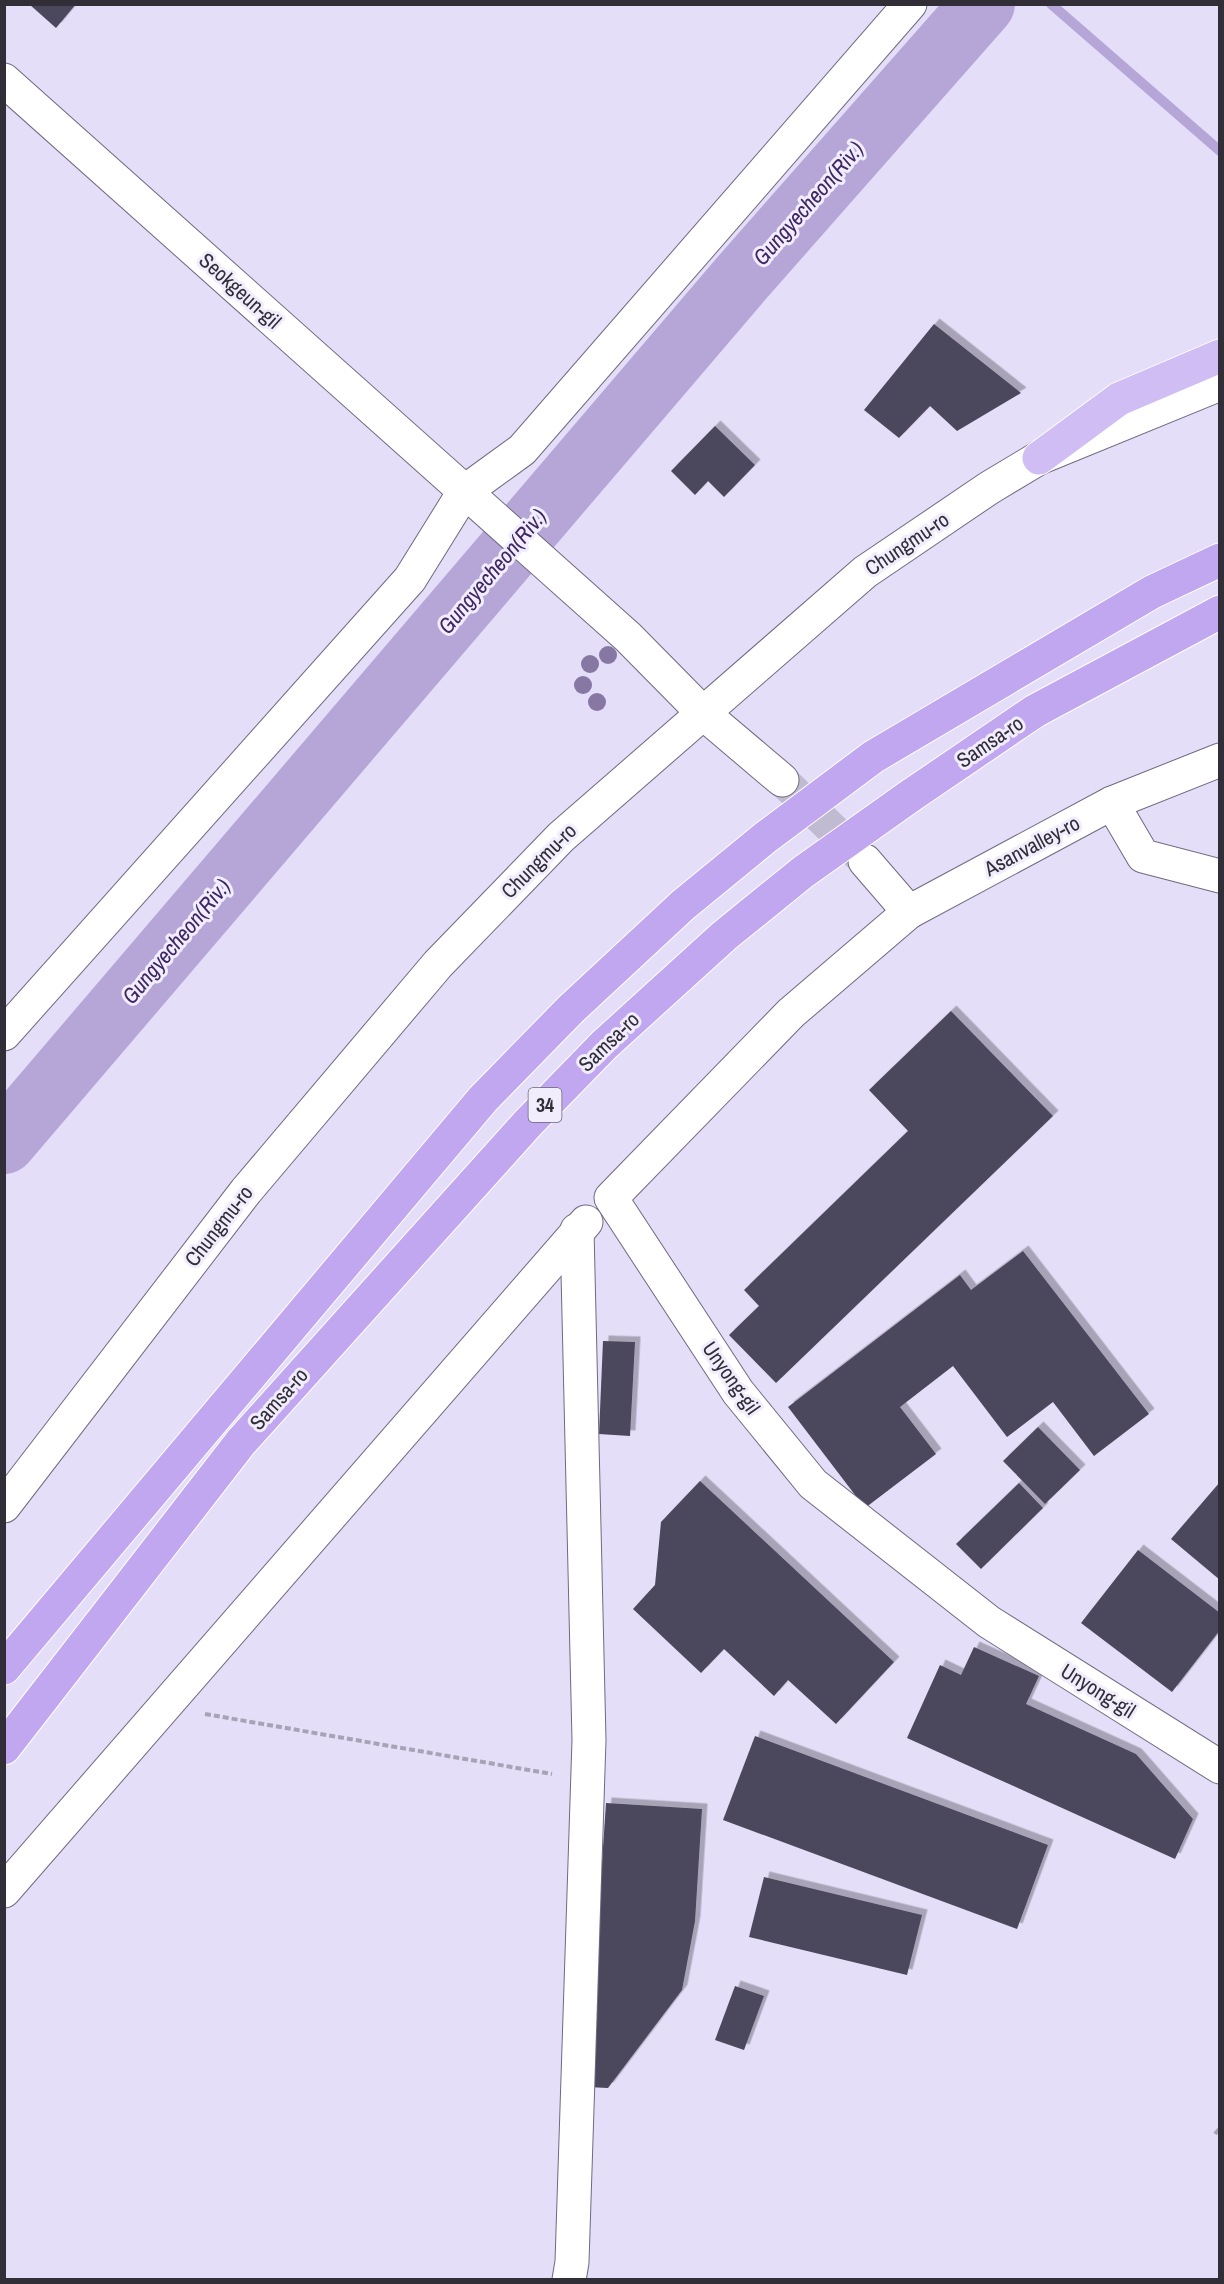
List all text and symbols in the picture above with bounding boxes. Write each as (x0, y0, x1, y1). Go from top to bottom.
water label: Gungyecheon(Riv.) (746, 135, 870, 271)
street label: Seokgeun-gil (193, 246, 288, 335)
water label: Gungyecheon(Riv.) (431, 502, 553, 640)
street label: Chungmu-ro (859, 505, 954, 582)
street label: Samsa-ro (951, 709, 1029, 774)
street label: Asanvalley-ro (978, 808, 1085, 883)
street label: Chungmu-ro (495, 817, 583, 905)
water label: Gungyecheon(Riv.) (115, 872, 237, 1010)
street label: Samsa-ro (572, 1005, 646, 1078)
road number: 34 (528, 1088, 562, 1122)
street label: Chungmu-ro (178, 1179, 259, 1272)
street label: Unyong-gil (696, 1335, 767, 1420)
street label: Samsa-ro (243, 1361, 314, 1436)
street label: Unyong-gil (1055, 1656, 1141, 1725)

